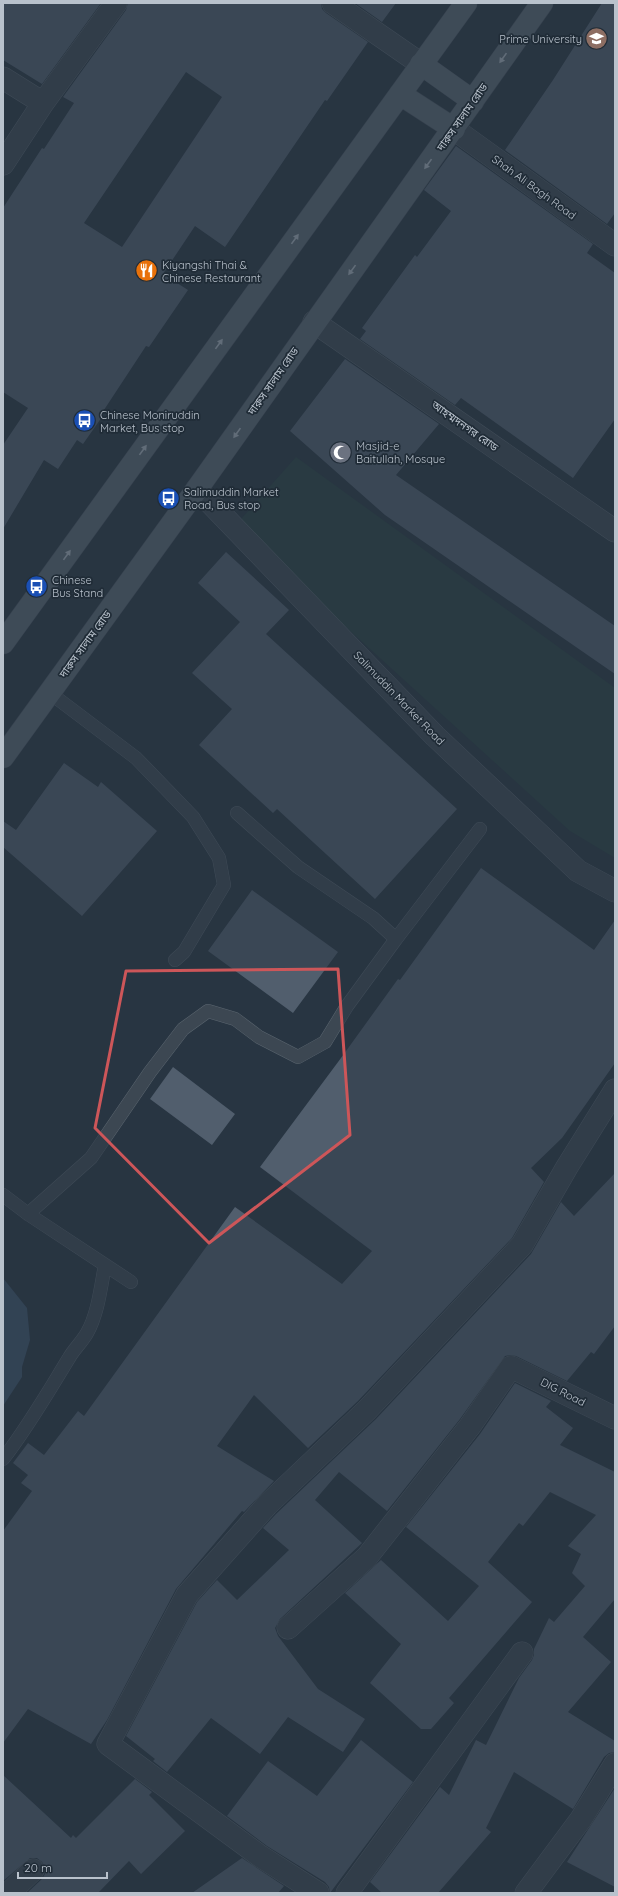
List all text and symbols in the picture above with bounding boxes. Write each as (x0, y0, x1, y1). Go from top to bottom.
school or university icon: Prime University (584, 26, 610, 52)
place label: Prime University (499, 32, 582, 46)
one-way arrow (499, 53, 507, 63)
street label: দারুস সালাম রোড (433, 80, 491, 154)
street label: Shah Ali Bagh Road (489, 152, 579, 222)
one-way arrow (425, 159, 433, 169)
one-way arrow (291, 234, 299, 244)
restaurant icon: Kiyangshi Thai & Chinese Restaurant (133, 258, 159, 284)
place label: Kiyangshi Thai & Chinese Restaurant (162, 258, 261, 285)
one-way arrow (348, 264, 356, 275)
one-way arrow (215, 339, 223, 350)
street label: দারুস সালাম রোড (244, 344, 302, 418)
street label: আহম্মদনগর রোড (428, 397, 501, 454)
bus stop icon: Chinese Moniruddin Market, Bus stop (72, 408, 98, 434)
place label: Chinese Moniruddin Market, Bus stop (100, 408, 200, 435)
one-way arrow (233, 428, 241, 438)
mosque icon: Masjid-e Baitullah, Mosque (328, 439, 354, 465)
place label: Masjid-e Baitullah, Mosque (356, 439, 445, 466)
one-way arrow (139, 444, 147, 455)
bus stop icon: Salimuddin Market Road, Bus stop (155, 485, 181, 511)
place label: Salimuddin Market Road, Bus stop (184, 485, 279, 512)
one-way arrow (63, 550, 71, 560)
bus stop icon: Chinese Bus Stand (23, 573, 49, 599)
place label: Chinese Bus Stand (52, 573, 103, 600)
street label: দারুস সালাম রোড (55, 608, 114, 681)
street label: Salimuddin Market Road (351, 648, 447, 748)
street label: DIG Road (538, 1375, 588, 1409)
scale bar (18, 1854, 107, 1880)
text: 20 m (24, 1860, 52, 1875)

